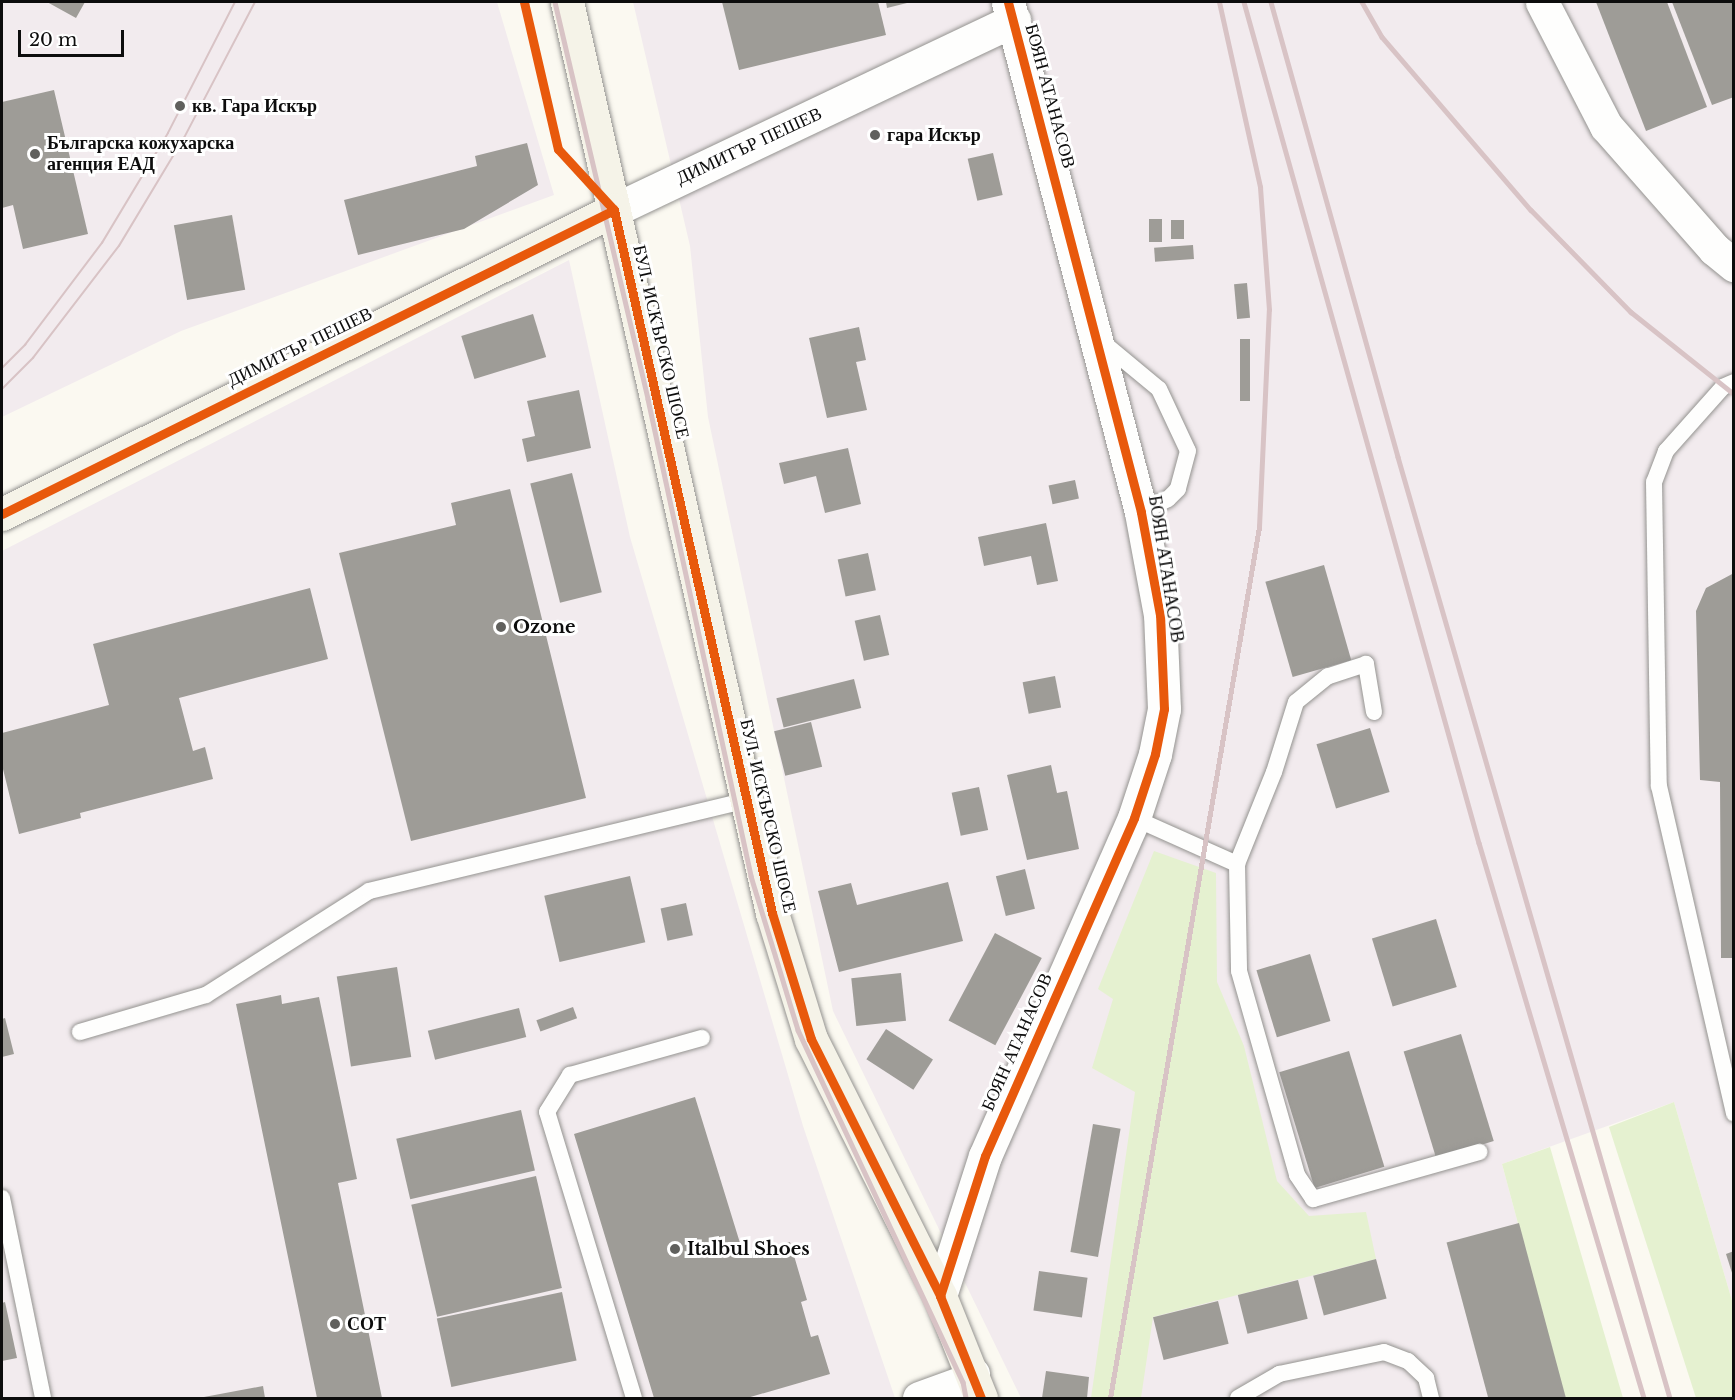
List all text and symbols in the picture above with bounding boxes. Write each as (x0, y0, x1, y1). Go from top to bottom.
scale bar (21, 18, 128, 56)
street label: БОЯН АТАНАСОВ (1020, 21, 1080, 171)
text: 20 m (29, 29, 77, 51)
place label: кв. Гара Искър (192, 95, 317, 117)
marker: кв. Гара Искър (173, 99, 187, 113)
street label: ДИМИТЪР ПЕШЕВ (673, 103, 825, 189)
place label: гара Искър (887, 124, 981, 146)
marker: гара Искър (868, 128, 882, 142)
place label: Българска кожухарска агенция ЕАД (47, 133, 234, 176)
marker: Българска кожухарска агенция ЕАД (28, 147, 42, 161)
street label: БУЛ. ИСКЪРСКО ШОСЕ (628, 243, 694, 441)
street label: ДИМИТЪР ПЕШЕВ (224, 303, 376, 391)
street label: БОЯН АТАНАСОВ (1144, 494, 1188, 644)
place label: Ozone (513, 616, 576, 638)
marker: Ozone (494, 620, 508, 634)
street label: БУЛ. ИСКЪРСКО ШОСЕ (735, 717, 801, 915)
street label: БОЯН АТАНАСОВ (977, 970, 1057, 1114)
place label: Italbul Shoes (687, 1238, 810, 1260)
marker: Italbul Shoes (668, 1242, 682, 1256)
place label: СОТ (347, 1313, 386, 1335)
marker: СОТ (328, 1317, 342, 1331)

